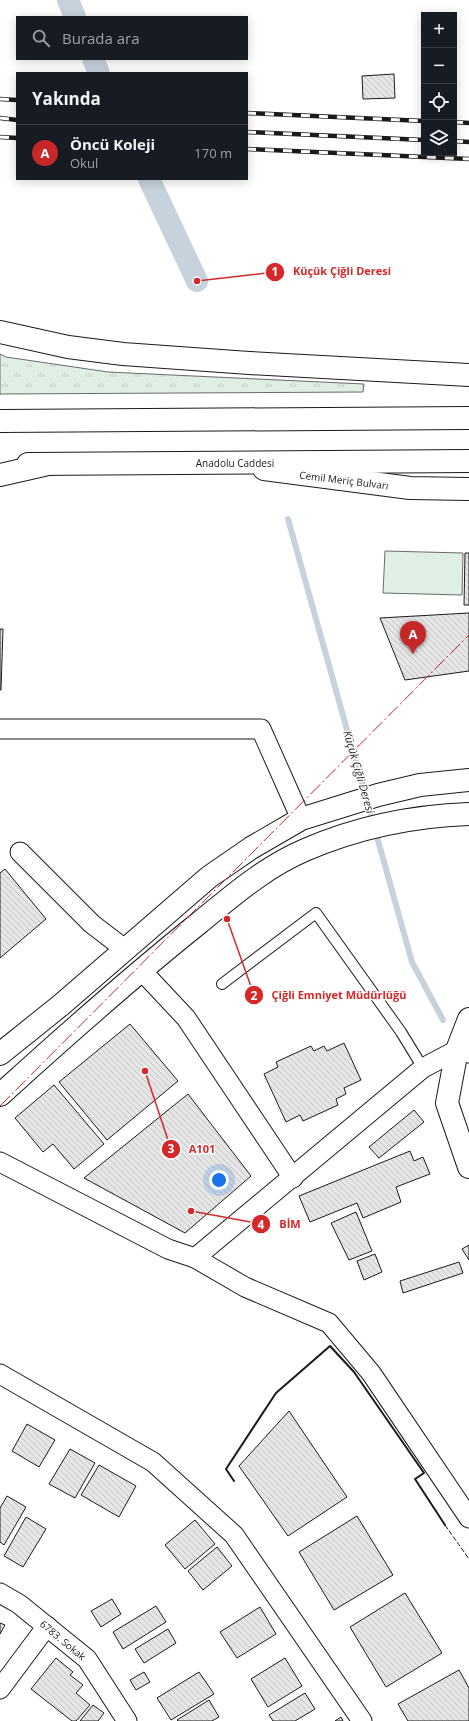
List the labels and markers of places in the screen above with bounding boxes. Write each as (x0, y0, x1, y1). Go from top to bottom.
callout: Küçük Çiğli Deresi (265, 260, 399, 283)
pin: A (400, 621, 426, 654)
callout: Çiğli Emniyet Müdürlüğü (244, 984, 414, 1007)
callout: A101 (161, 1137, 224, 1160)
callout: BİM (251, 1213, 308, 1236)

